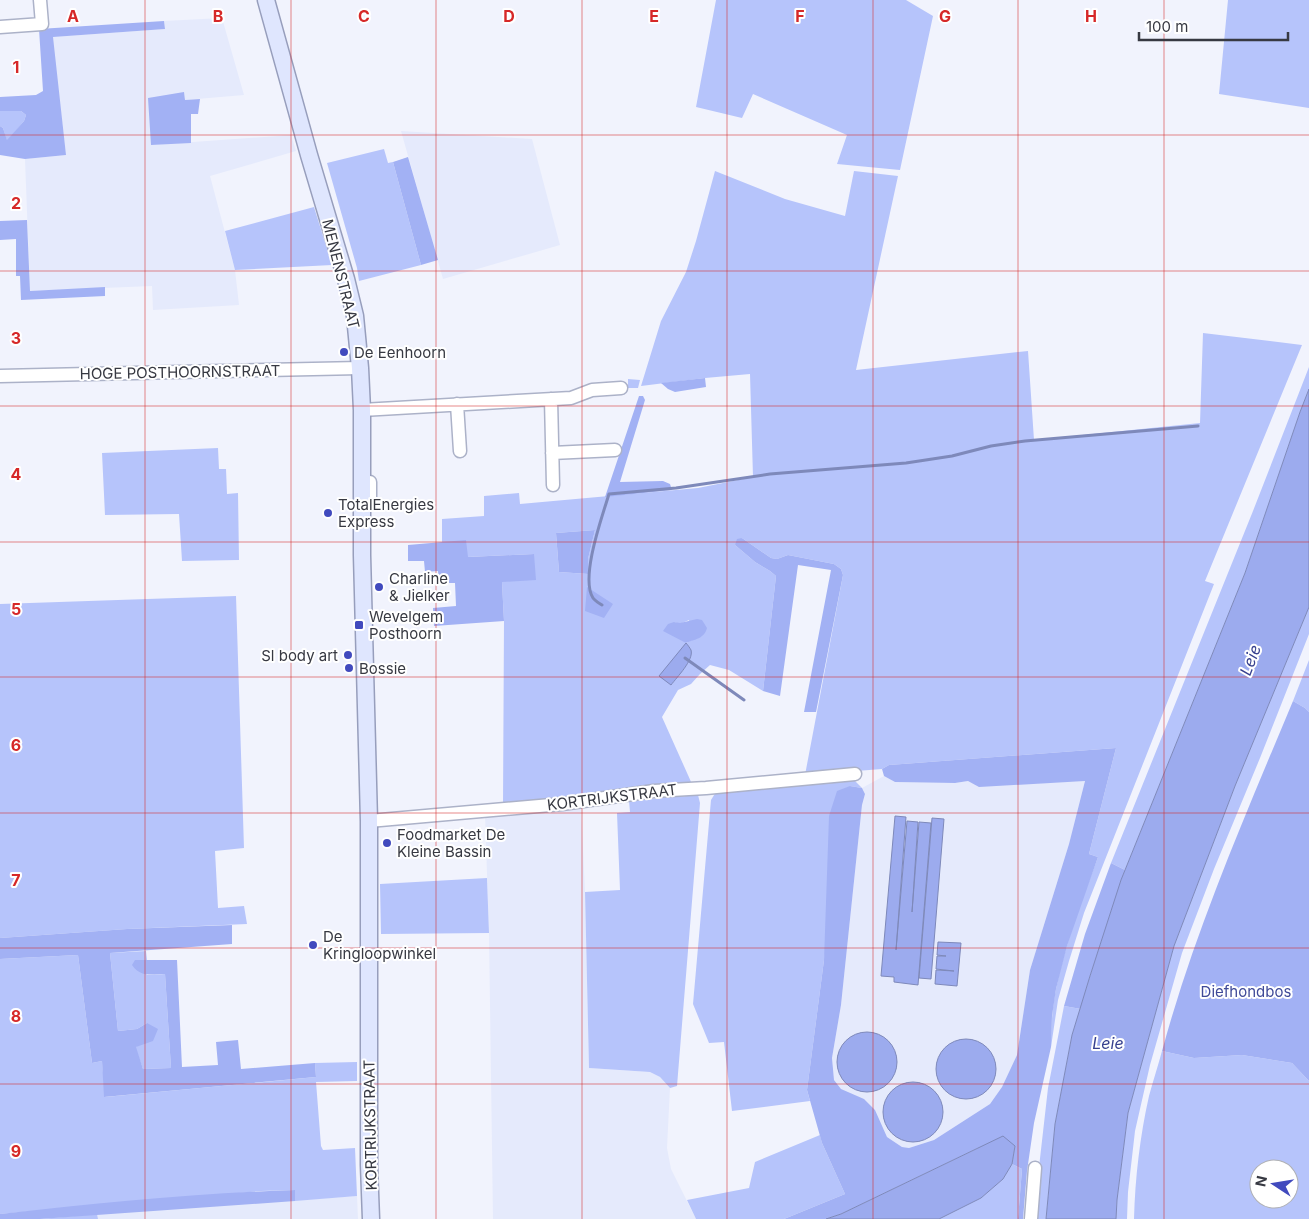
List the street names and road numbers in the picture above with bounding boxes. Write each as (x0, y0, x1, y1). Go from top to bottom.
street label: MENENSTRAAT (318, 217, 364, 331)
street label: HOGE POSTHOORNSTRAAT (79, 361, 281, 383)
street label: KORTRIJKSTRAAT (546, 780, 678, 814)
street label: KORTRIJKSTRAAT (359, 1059, 381, 1191)

